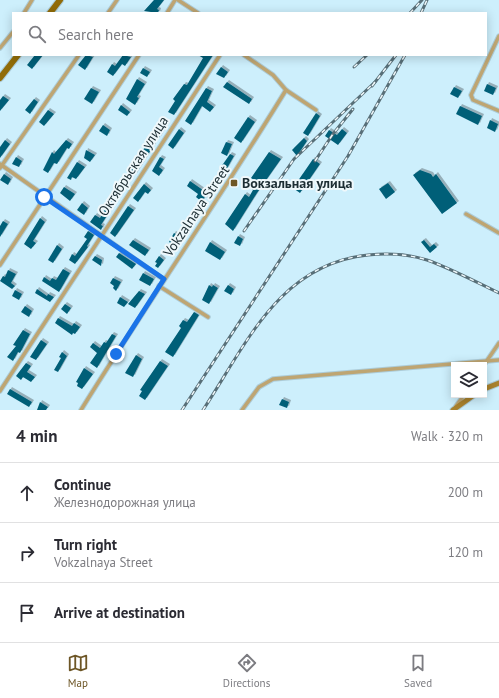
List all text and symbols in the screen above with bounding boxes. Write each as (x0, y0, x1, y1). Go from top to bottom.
search box (12, 12, 487, 56)
icon: search (26, 23, 48, 45)
text: Search here (58, 25, 134, 44)
street label: Октябрьская улица (94, 112, 172, 219)
street label: Vokzalnaya Street (158, 162, 233, 261)
place label: Вокзальная улица (242, 174, 352, 192)
marker: Вокзальная улица (229, 178, 239, 188)
route start (35, 188, 53, 206)
route end (107, 345, 125, 363)
map controls (451, 362, 487, 398)
button: layers (451, 362, 487, 398)
text: 4 min (16, 425, 57, 447)
text: Walk · 320 m (411, 428, 483, 445)
text: Continue (54, 475, 111, 494)
icon: ahead (16, 482, 38, 504)
text: 200 m (448, 484, 483, 501)
text: Железнодорожная улица (54, 494, 196, 511)
text: Turn right (54, 535, 117, 554)
icon: right (16, 542, 38, 564)
text: 120 m (448, 544, 483, 561)
text: Vokzalnaya Street (54, 554, 153, 571)
icon: arrive (16, 602, 38, 624)
text: Arrive at destination (54, 603, 185, 622)
tab: Map (67, 652, 89, 690)
tab: Directions (223, 652, 270, 690)
tab: Saved (404, 652, 432, 690)

